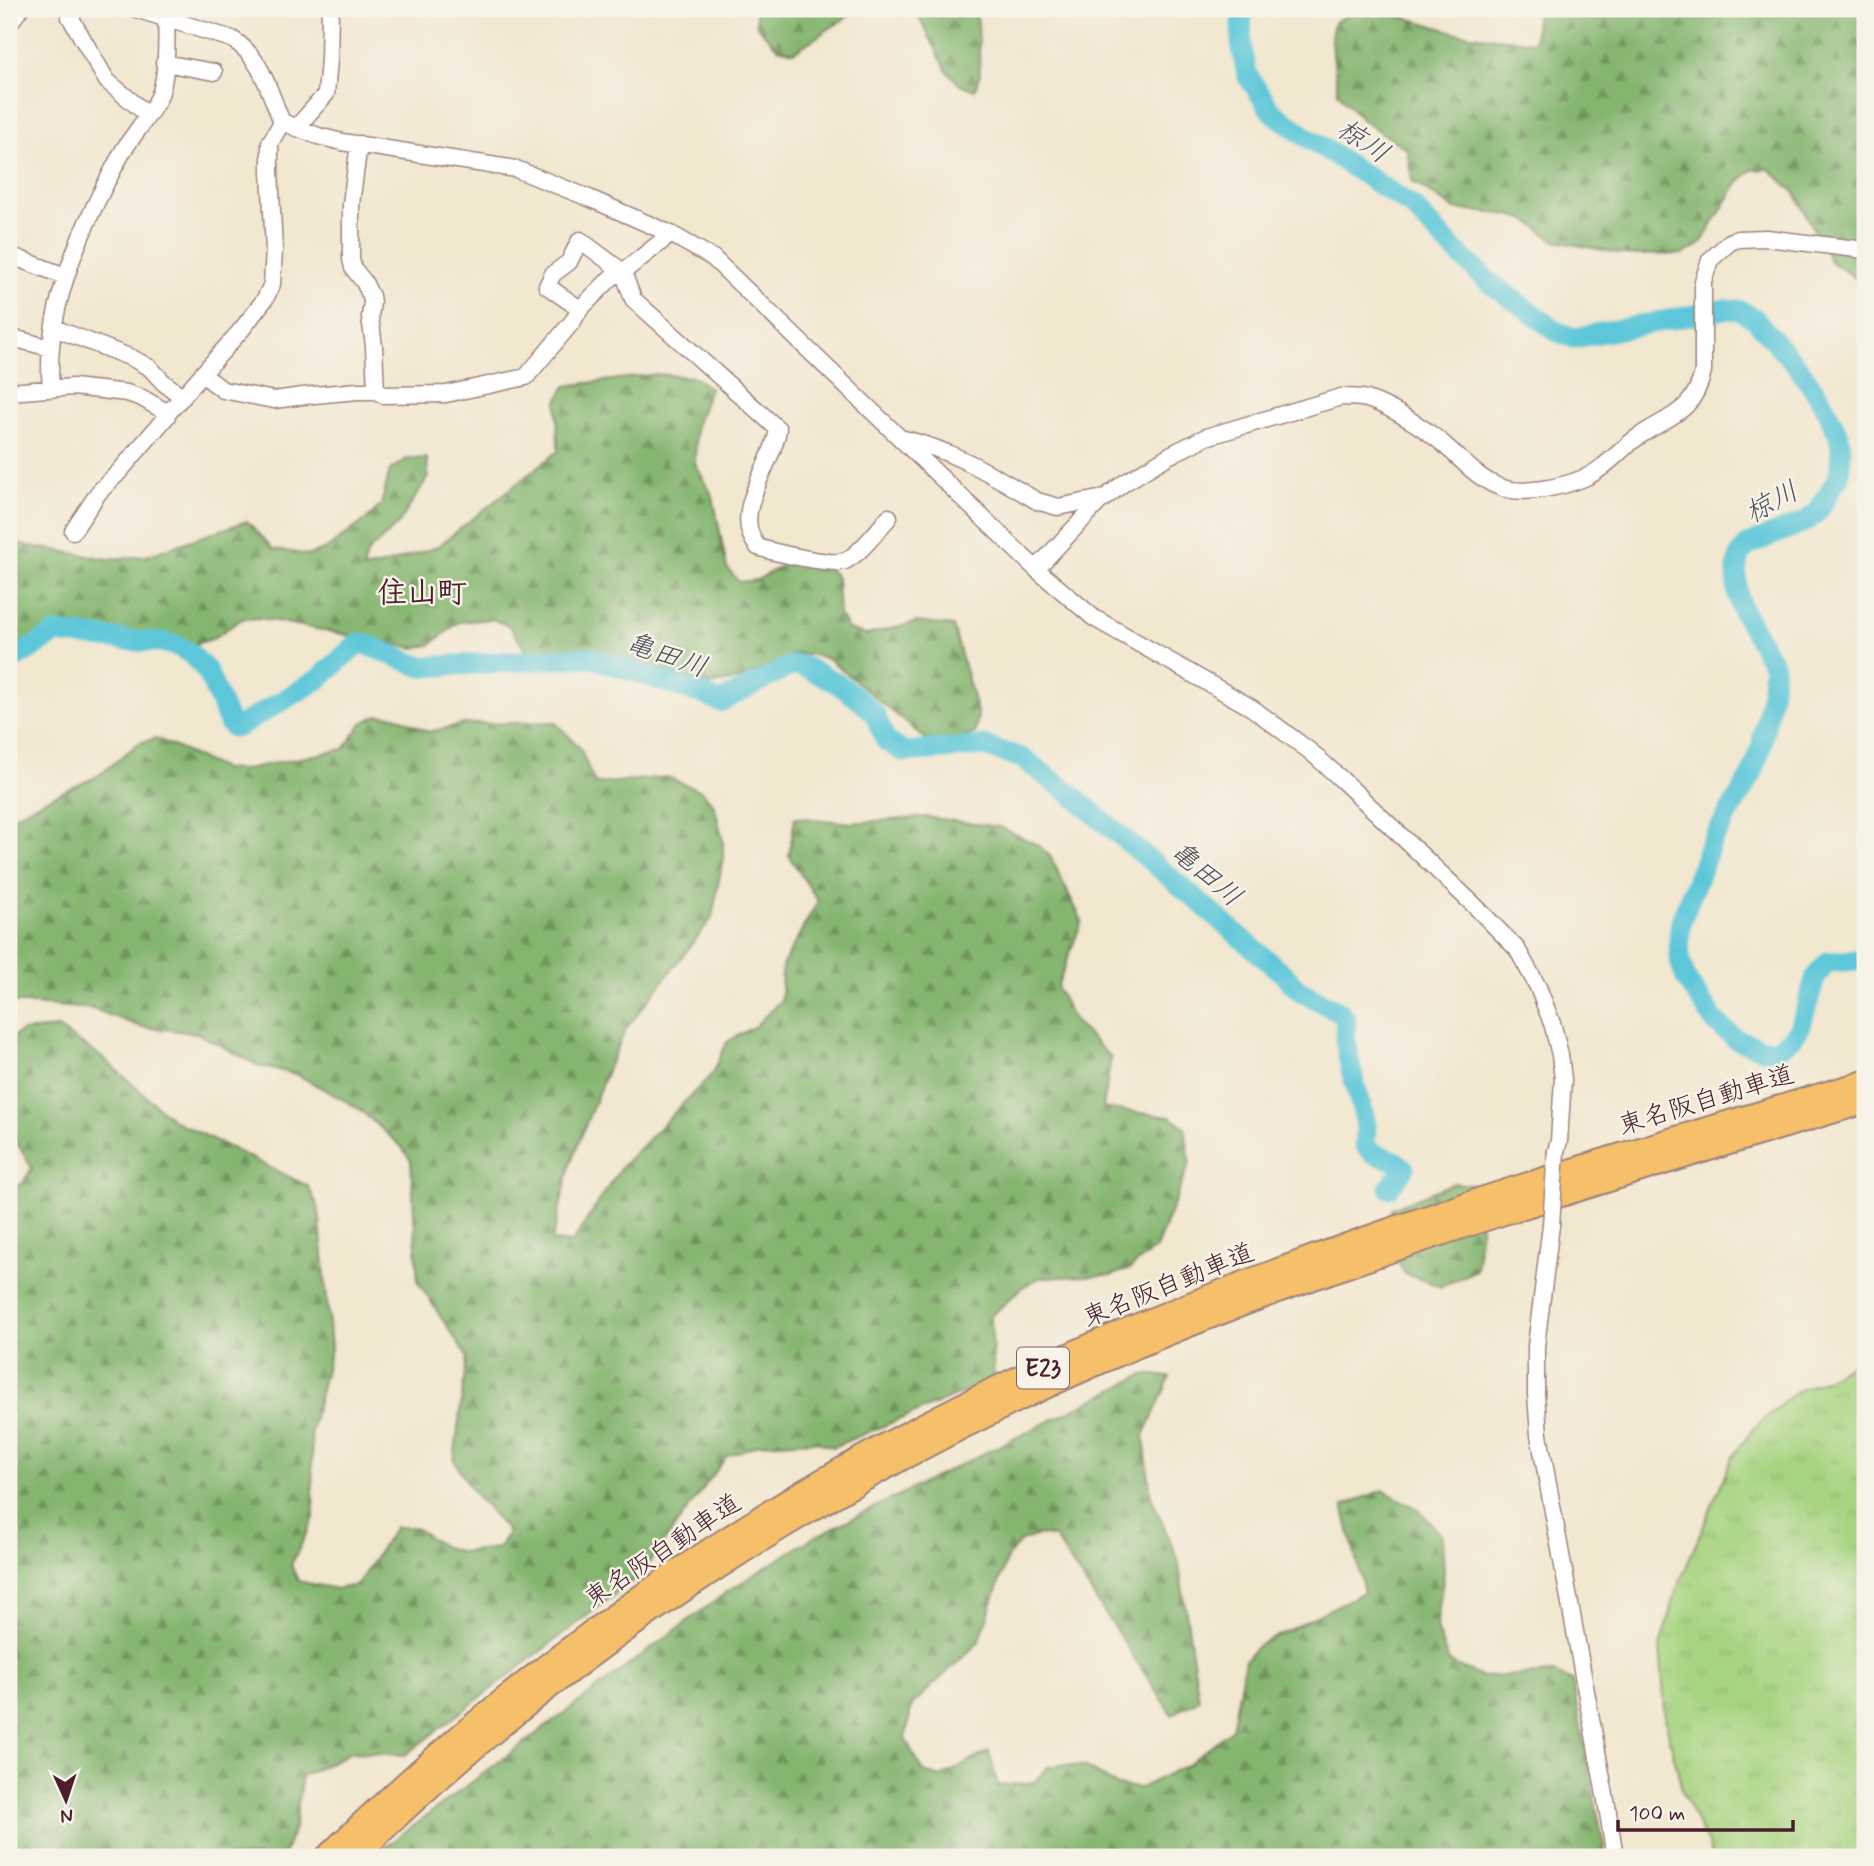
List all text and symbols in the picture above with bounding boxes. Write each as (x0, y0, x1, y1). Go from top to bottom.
water label: 椋川 (1329, 111, 1396, 173)
water label: 椋川 (1739, 474, 1806, 533)
district label: 住山町 (377, 574, 467, 613)
water label: 亀田川 (620, 625, 712, 688)
water label: 亀田川 (1161, 834, 1249, 916)
street label: 東名阪自動車道 (1615, 1058, 1799, 1144)
street label: 東名阪自動車道 (1078, 1236, 1259, 1336)
road number: E23 (1017, 1348, 1069, 1388)
street label: 東名阪自動車道 (578, 1487, 748, 1617)
north arrow (32, 1764, 102, 1834)
scale bar (1618, 1789, 1794, 1833)
text: 100 m (1629, 1800, 1685, 1828)
text: N (60, 1803, 74, 1828)

